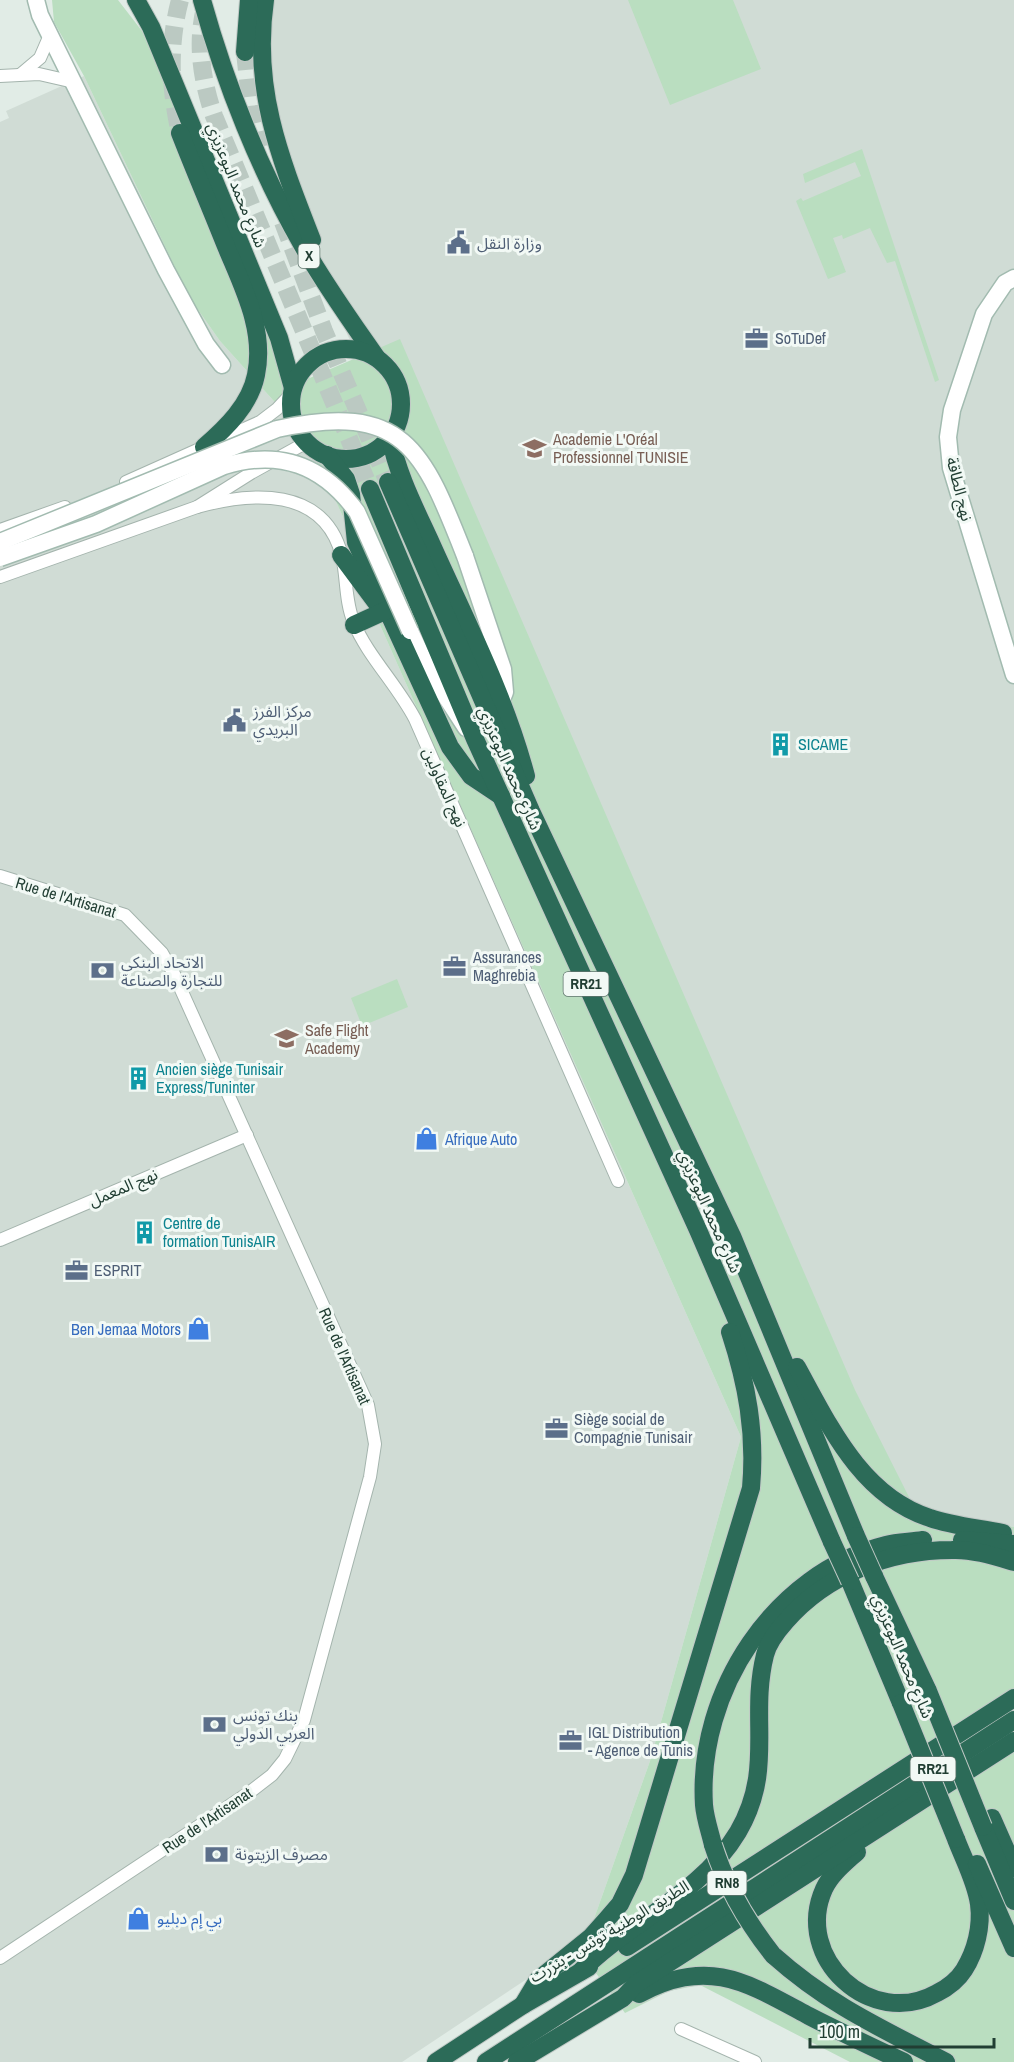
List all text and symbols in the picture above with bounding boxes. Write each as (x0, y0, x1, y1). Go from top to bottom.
street label: شارع محمد البوعزيزي (200, 119, 272, 252)
public building icon: وزارة النقل (446, 230, 472, 256)
place label: وزارة النقل (477, 232, 542, 254)
road number: X (298, 244, 320, 268)
office icon: SoTuDef (744, 325, 770, 351)
place label: SoTuDef (775, 327, 826, 349)
place label: Academie L'Oréal Professionnel TUNISIE (552, 428, 688, 468)
school or university icon: Academie L'Oréal Professionnel TUNISIE (522, 435, 548, 461)
street label: نهج الطاقة (939, 455, 979, 524)
place label: مركز الفرز البريدي (252, 700, 312, 742)
street label: شارع محمد البوعزيزي (471, 703, 547, 834)
public building icon: مركز الفرز البريدي (222, 707, 248, 733)
building icon: SICAME (767, 731, 793, 757)
place label: SICAME (798, 733, 848, 755)
street label: نهج المقاولين (416, 744, 472, 831)
street label: Rue de l'Artisanat (13, 871, 119, 923)
place label: Assurances Maghrebia (472, 946, 542, 986)
place label: الاتحاد البنكي للتجارة والصناعة (121, 951, 222, 991)
office icon: Assurances Maghrebia (442, 953, 468, 979)
bank icon: الاتحاد البنكي للتجارة والصناعة (90, 958, 116, 984)
road number: RR21 (564, 972, 608, 996)
place label: Safe Flight Academy (304, 1019, 369, 1059)
school or university icon: Safe Flight Academy (274, 1026, 300, 1052)
place label: Ancien siège Tunisair Express/Tuninter (155, 1058, 284, 1098)
building icon: Ancien siège Tunisair Express/Tuninter (125, 1065, 151, 1091)
shop icon: Afrique Auto (414, 1126, 440, 1152)
place label: Afrique Auto (444, 1128, 517, 1150)
street label: شارع محمد البوعزيزي (671, 1146, 747, 1277)
street label: نهج المعمل (85, 1163, 162, 1213)
place label: Centre de formation TunisAIR (163, 1212, 276, 1252)
building icon: Centre de formation TunisAIR (132, 1219, 158, 1245)
office icon: ESPRIT (63, 1257, 89, 1283)
place label: ESPRIT (94, 1259, 141, 1281)
street label: Rue de l'Artisanat (314, 1304, 376, 1408)
shop icon: Ben Jemaa Motors (186, 1316, 212, 1342)
place label: Ben Jemaa Motors (71, 1318, 181, 1340)
place label: Siège social de Compagnie Tunisair (574, 1408, 693, 1448)
office icon: Siège social de Compagnie Tunisair (543, 1415, 569, 1441)
street label: شارع محمد البوعزيزي (865, 1590, 939, 1722)
place label: بنك تونس العربي الدولي (233, 1704, 314, 1746)
bank icon: بنك تونس العربي الدولي (202, 1711, 228, 1737)
place label: IGL Distribution - Agence de Tunis (588, 1721, 693, 1761)
office icon: IGL Distribution - Agence de Tunis (557, 1728, 583, 1754)
road number: RR21 (910, 1757, 956, 1781)
street label: Rue de l'Artisanat (158, 1782, 257, 1858)
bank icon: مصرف الزيتونة (204, 1841, 230, 1867)
place label: مصرف الزيتونة (235, 1843, 328, 1865)
road number: RN8 (708, 1871, 746, 1895)
street label: الطريق الوطنية تونس - بنزرت (525, 1875, 693, 1987)
shop icon: بي إم دبليو (126, 1905, 152, 1931)
place label: بي إم دبليو (157, 1907, 222, 1931)
scale bar (810, 2011, 994, 2049)
text: 100 m (819, 2019, 860, 2044)

